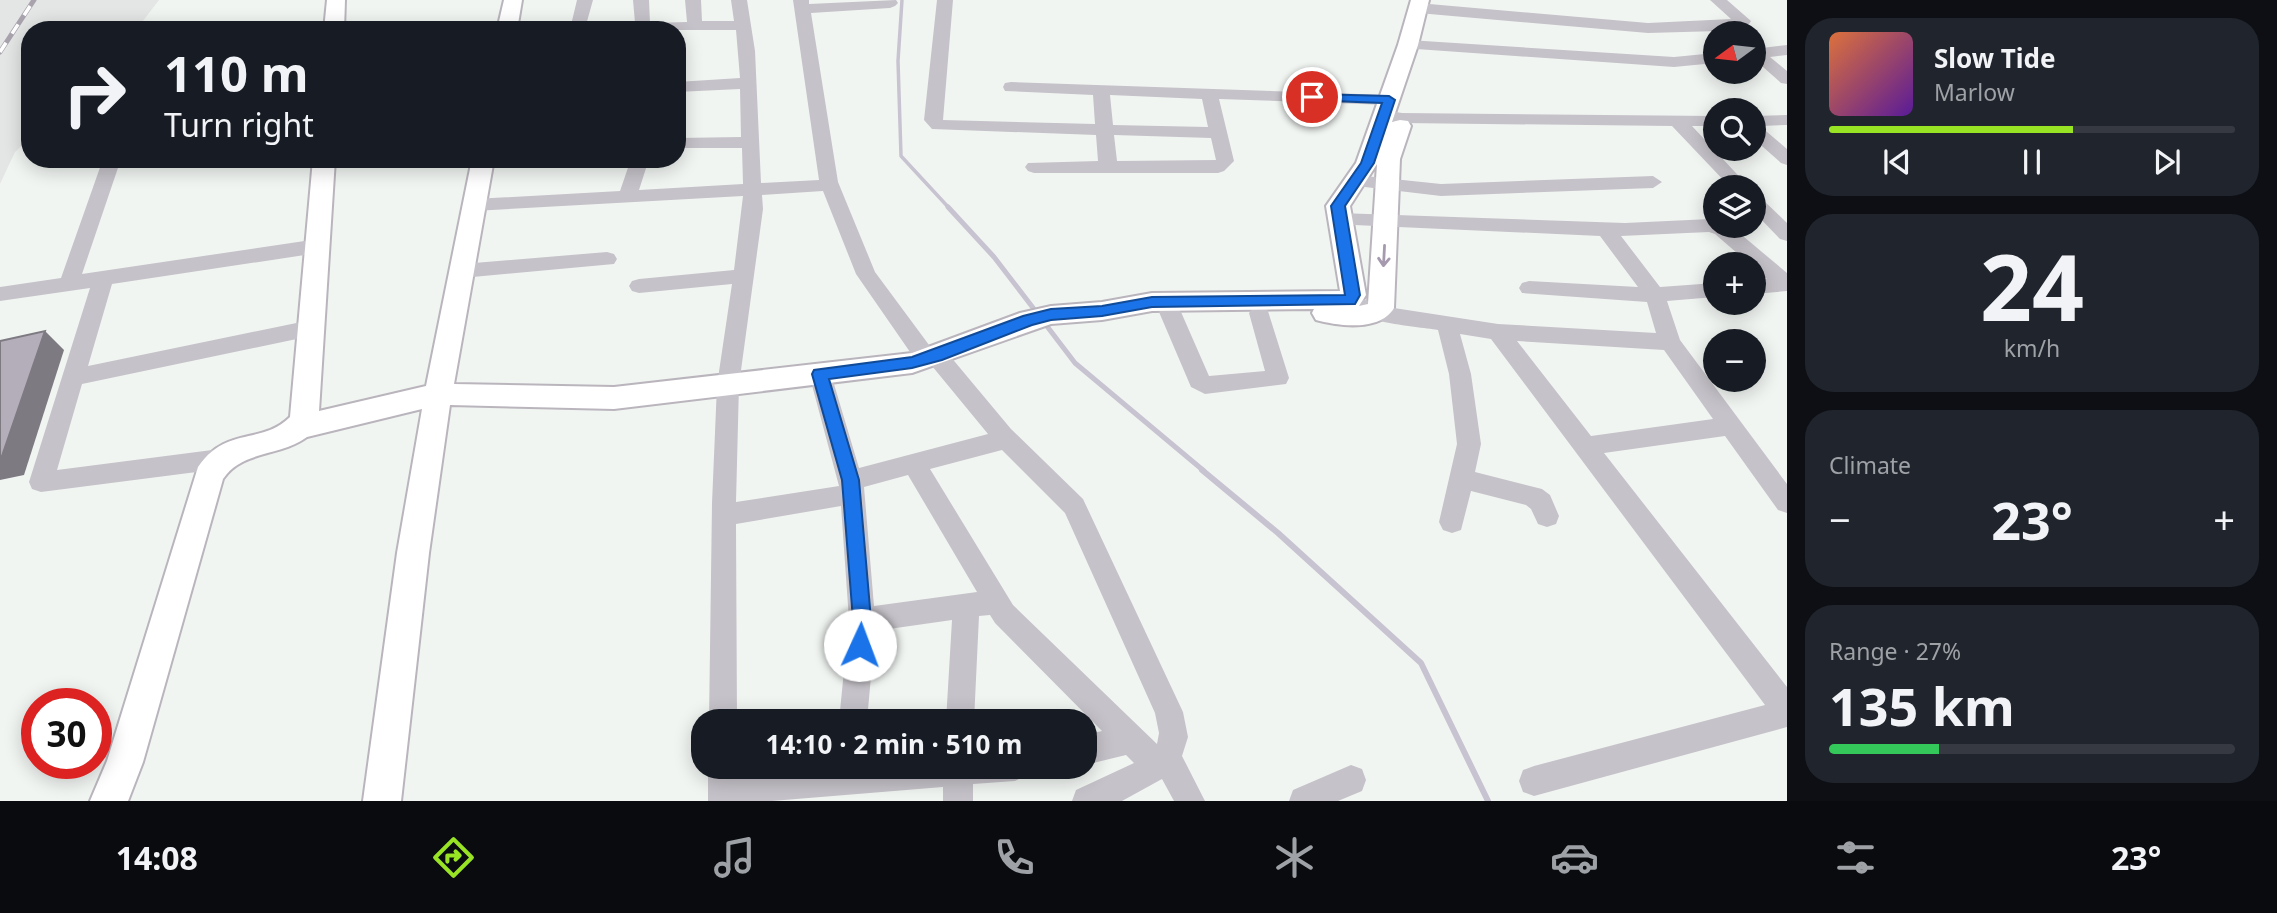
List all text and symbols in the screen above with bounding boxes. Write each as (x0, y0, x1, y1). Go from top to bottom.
north arrow (1703, 21, 1766, 84)
map controls (1703, 21, 1766, 392)
text: 110 m (164, 40, 309, 106)
text: Slow Tide (1934, 40, 2056, 76)
icon: right (49, 49, 140, 140)
pin (1282, 67, 1342, 127)
text: Marlow (1934, 76, 2015, 108)
icon: arrive (1293, 78, 1331, 116)
button: search (1703, 98, 1766, 161)
text: Turn right (164, 103, 314, 146)
icon: previous (1878, 143, 1916, 181)
icon: pause (2013, 143, 2051, 181)
icon: next (2148, 143, 2186, 181)
button: layers (1703, 175, 1766, 238)
text: 24 (1980, 224, 2084, 348)
one-way arrow (1377, 244, 1390, 267)
button: + (1703, 252, 1766, 315)
button: − (1703, 329, 1766, 392)
text: km/h (2004, 332, 2060, 364)
text: Climate (1829, 449, 1911, 481)
text: 23° (1991, 484, 2073, 555)
text: − (1829, 493, 1851, 545)
text: + (2213, 493, 2235, 545)
position arrow (823, 608, 897, 682)
text: Range · 27% (1829, 635, 1961, 667)
text: 135 km (1829, 670, 2015, 741)
speed limit sign: 30 (21, 688, 112, 779)
text: 14:10 · 2 min · 510 m (766, 726, 1022, 762)
icon: directions (429, 833, 478, 882)
icon: music (710, 833, 759, 882)
icon: phone (990, 833, 1039, 882)
icon: climate (1270, 833, 1319, 882)
icon: car (1550, 833, 1599, 882)
icon: filters (1831, 833, 1880, 882)
text: 14:08 (116, 836, 198, 879)
text: 23° (2111, 836, 2161, 879)

